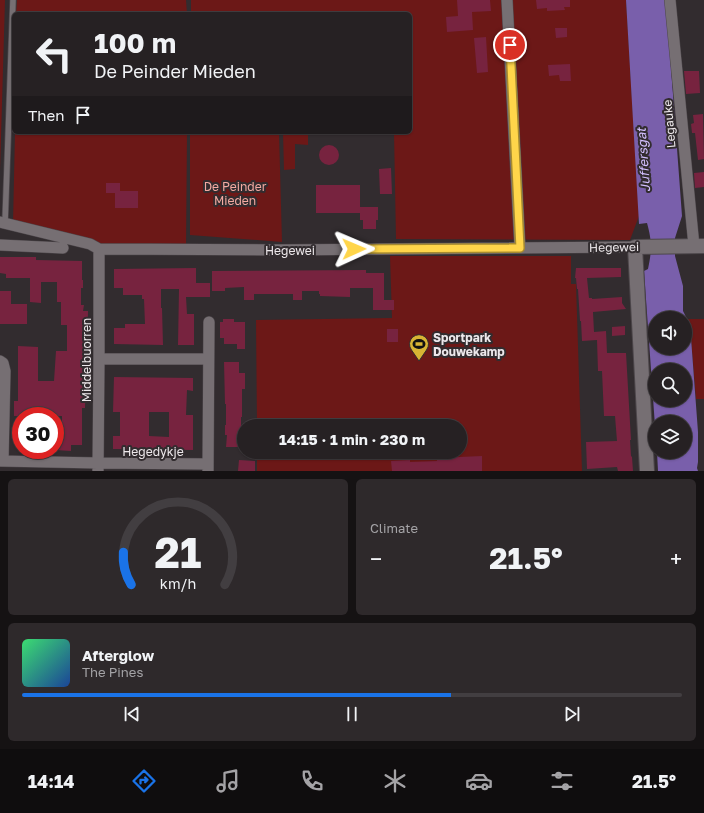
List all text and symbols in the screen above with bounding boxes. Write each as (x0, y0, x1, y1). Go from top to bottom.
text: 100 m (94, 26, 176, 59)
icon: left (28, 28, 80, 80)
pin (493, 28, 527, 62)
icon: arrive (499, 34, 521, 56)
text: De Peinder Mieden (94, 60, 256, 82)
street label: Legauke (659, 99, 679, 149)
icon: arrive (72, 104, 94, 126)
text: Then (28, 106, 64, 124)
water label: Juffersgat (633, 125, 653, 193)
park label: De Peinder Mieden (204, 179, 267, 208)
position arrow (333, 228, 375, 270)
street label: Hegewei (589, 239, 639, 255)
street label: Hegewei (265, 243, 315, 258)
map controls (648, 311, 692, 459)
button: sound (648, 311, 692, 355)
street label: Middelbuorren (79, 318, 94, 402)
place label: Sportpark Douwekamp (433, 330, 505, 359)
sports icon: Sportpark Douwekamp (408, 333, 430, 361)
button: search (648, 363, 692, 407)
speed limit sign: 30 (12, 407, 64, 459)
button: layers (648, 415, 692, 459)
text: 14:15 · 1 min · 230 m (279, 430, 425, 448)
street label: Hegedykje (122, 444, 184, 459)
text: Climate (370, 520, 418, 536)
text: 21 (155, 527, 201, 577)
text: 21.5° (489, 540, 563, 576)
text: − (370, 545, 382, 572)
text: + (670, 545, 682, 572)
text: km/h (160, 575, 196, 592)
text: Afterglow (82, 646, 154, 664)
text: The Pines (82, 664, 143, 680)
icon: previous (121, 703, 143, 725)
icon: pause (341, 703, 363, 725)
icon: next (561, 703, 583, 725)
icon: directions (130, 767, 158, 795)
icon: music (214, 767, 242, 795)
icon: phone (298, 767, 326, 795)
icon: climate (381, 767, 409, 795)
icon: car (465, 767, 493, 795)
icon: filters (548, 767, 576, 795)
text: 14:14 (28, 770, 75, 792)
text: 21.5° (632, 770, 676, 792)

